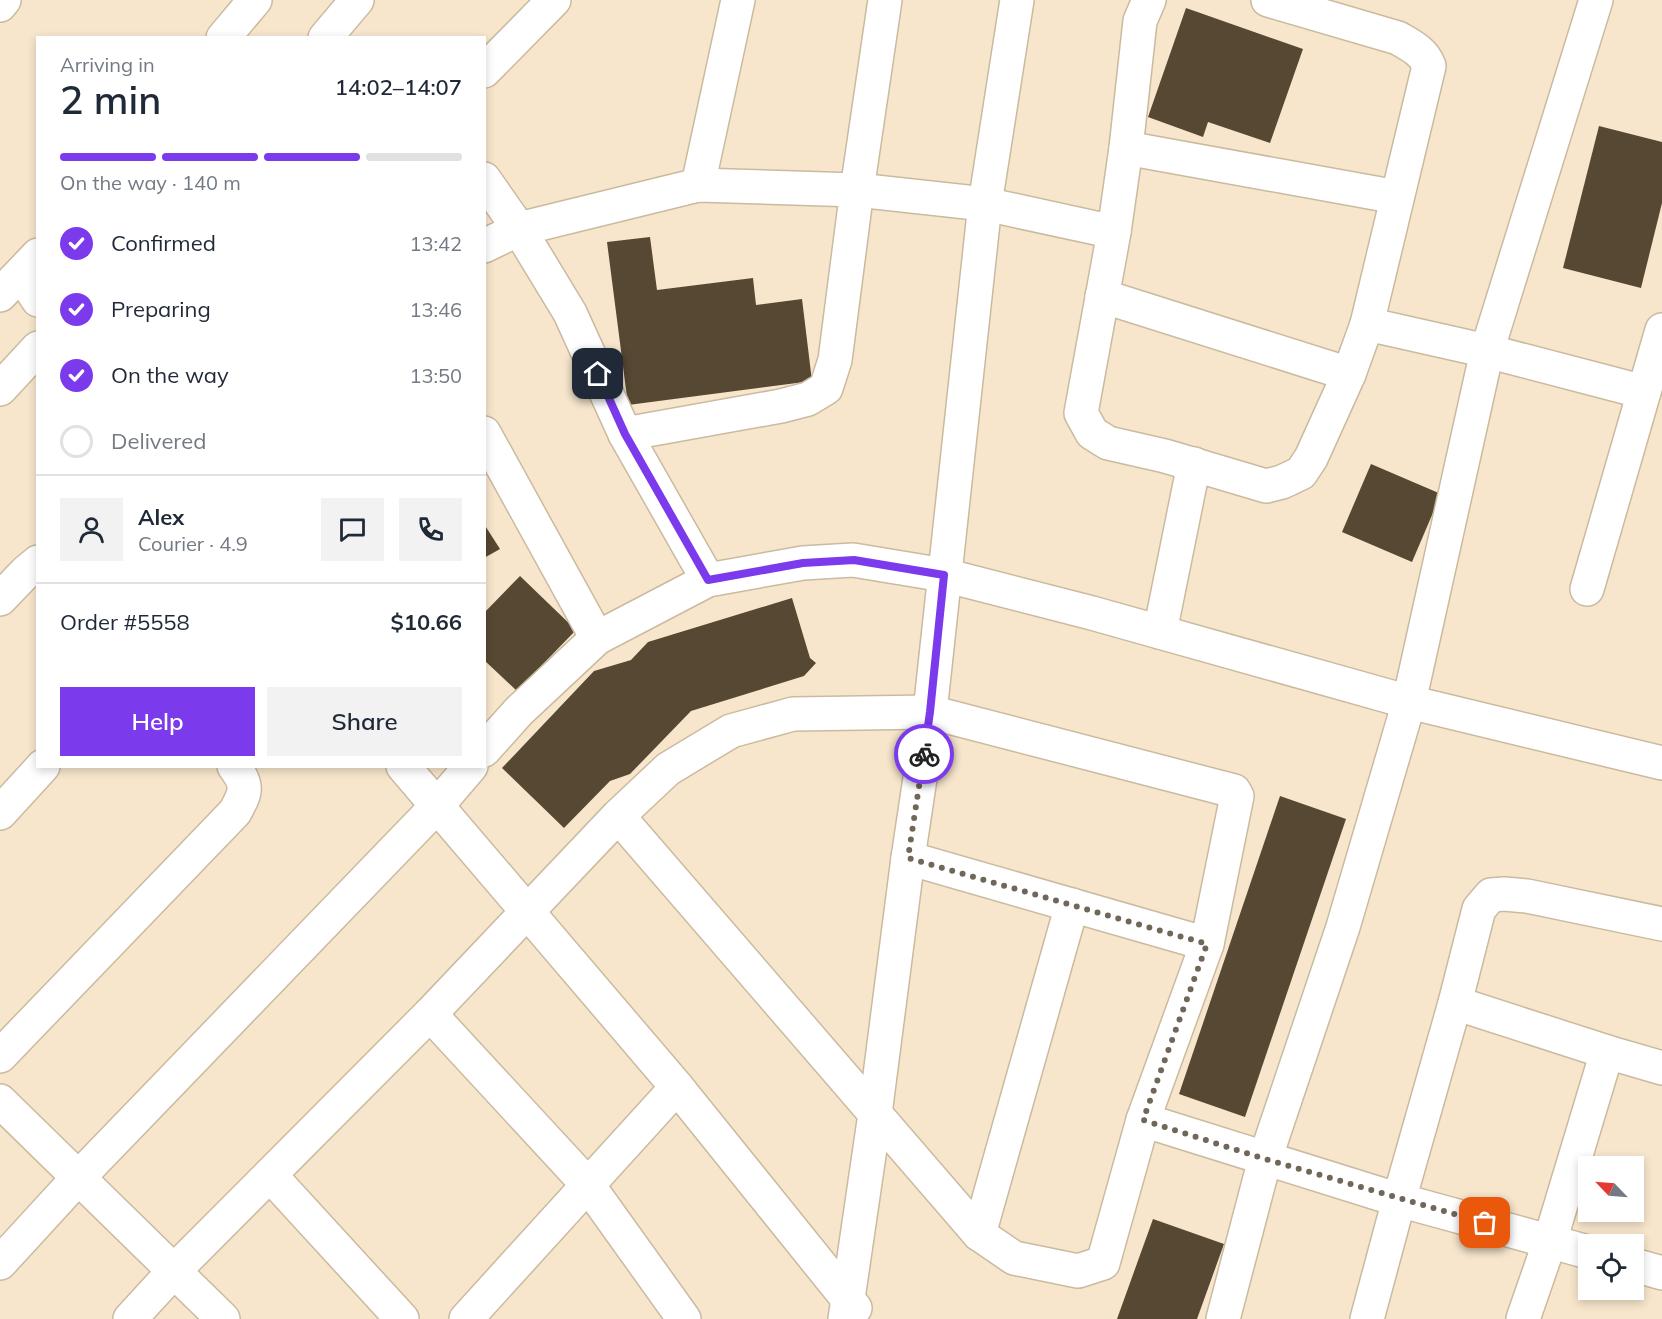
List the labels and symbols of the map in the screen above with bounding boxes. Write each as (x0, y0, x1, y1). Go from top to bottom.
pin (572, 348, 623, 399)
courier (894, 724, 954, 784)
north arrow (1578, 1156, 1644, 1222)
pin (1459, 1197, 1510, 1248)

